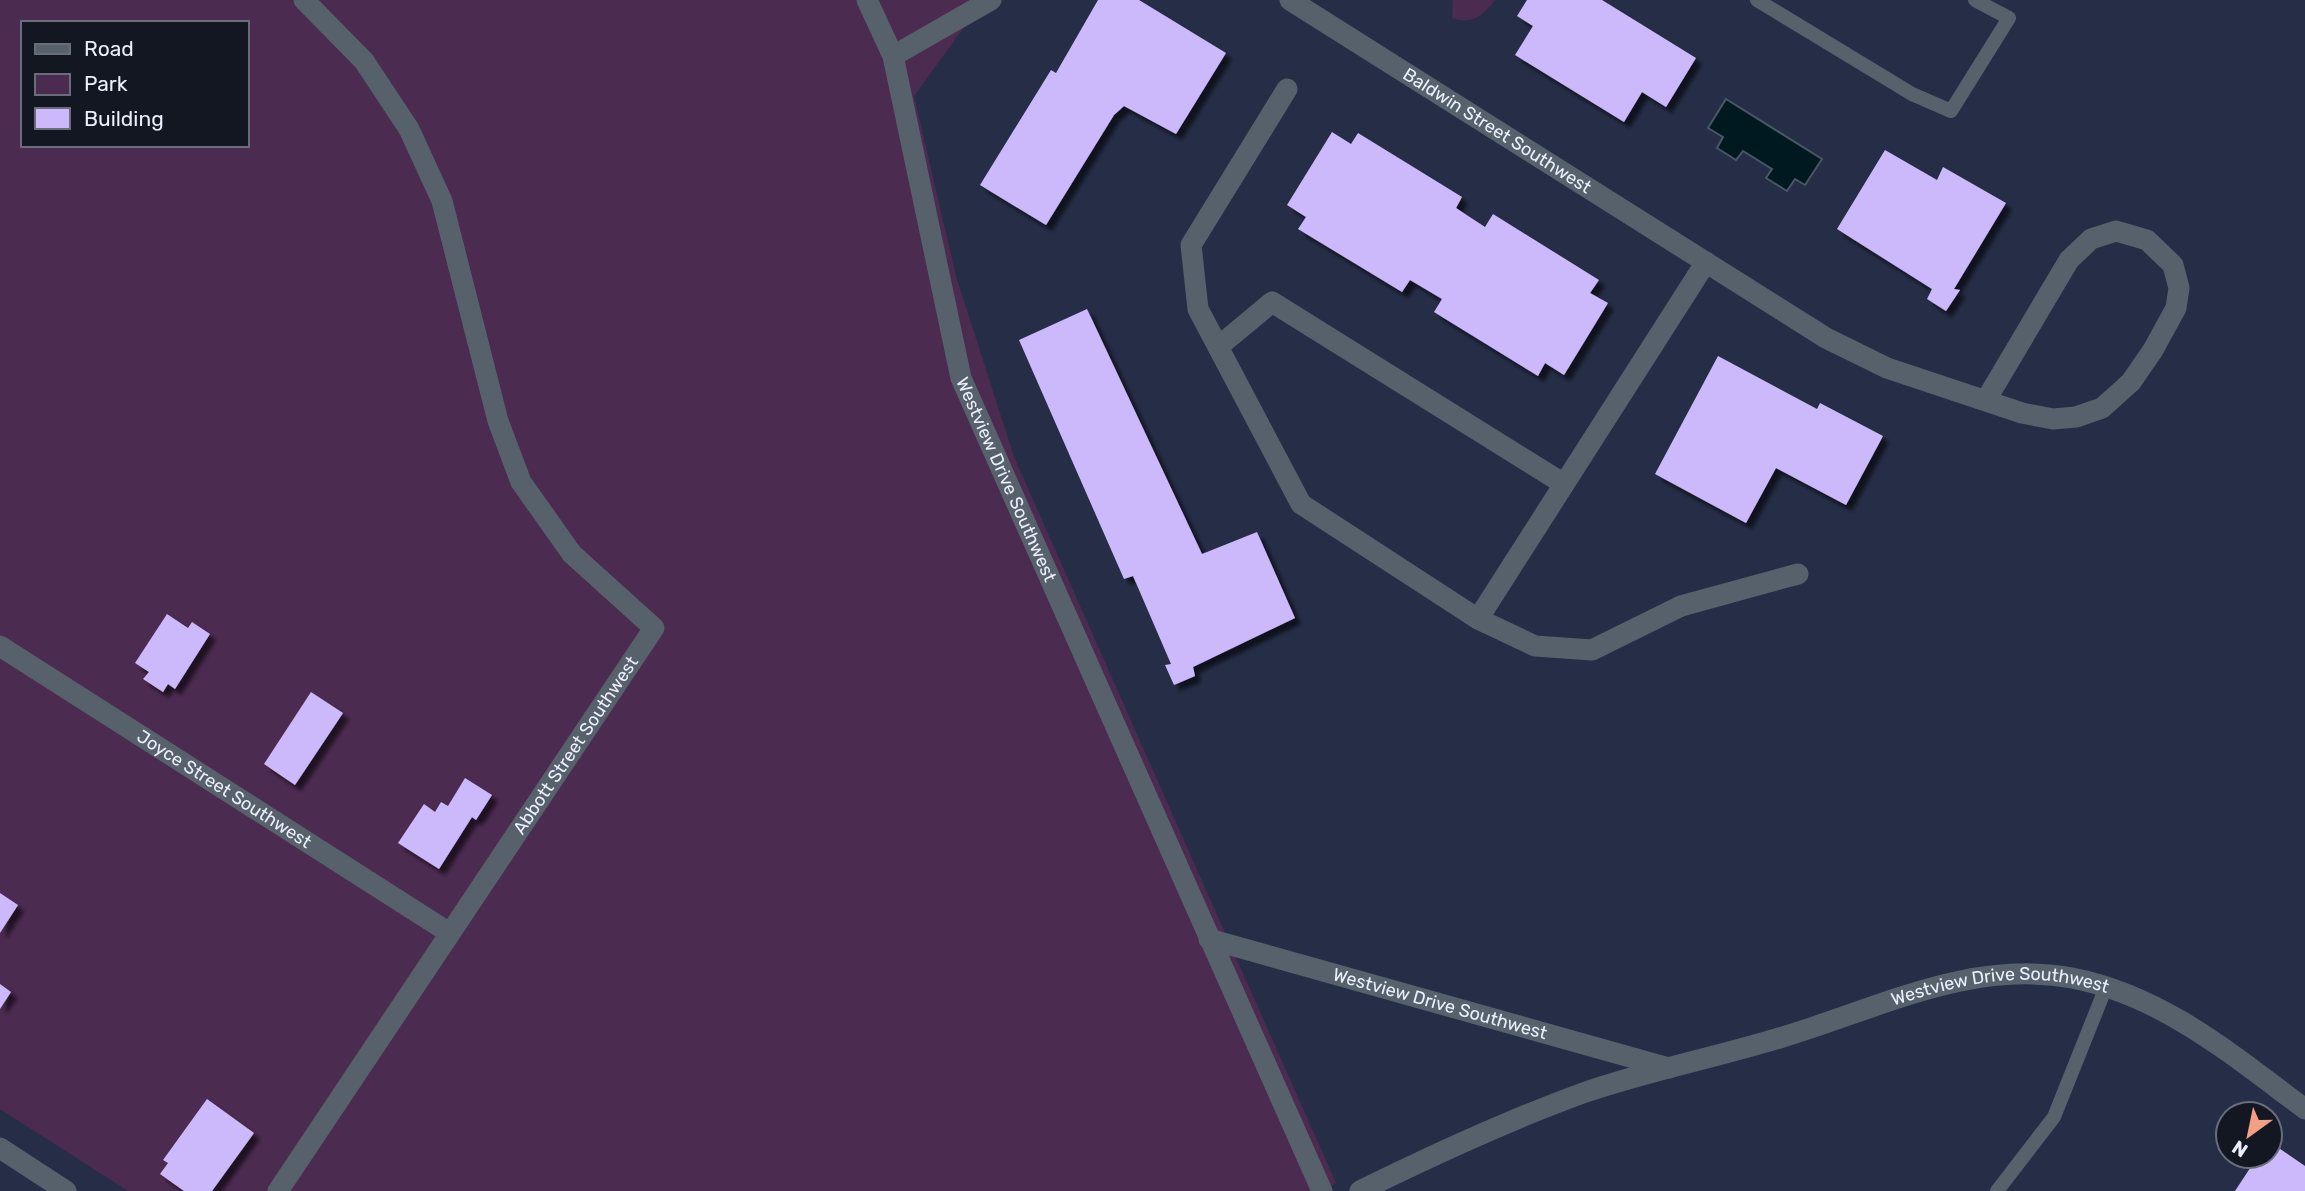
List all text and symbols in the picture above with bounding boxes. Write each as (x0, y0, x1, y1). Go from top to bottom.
legend (21, 21, 248, 147)
text: Road (84, 36, 134, 61)
street label: Baldwin Street Southwest (1399, 63, 1596, 198)
text: Park (84, 71, 128, 96)
text: Building (84, 106, 164, 131)
street label: Westview Drive Southwest (951, 374, 1061, 585)
street label: Abbott Street Southwest (508, 652, 643, 839)
street label: Joyce Street Southwest (133, 725, 316, 853)
street label: Westview Drive Southwest (1330, 963, 1550, 1044)
street label: Westview Drive Southwest (1888, 963, 2112, 1011)
north arrow (2214, 1100, 2284, 1170)
text: N (2228, 1135, 2252, 1162)

